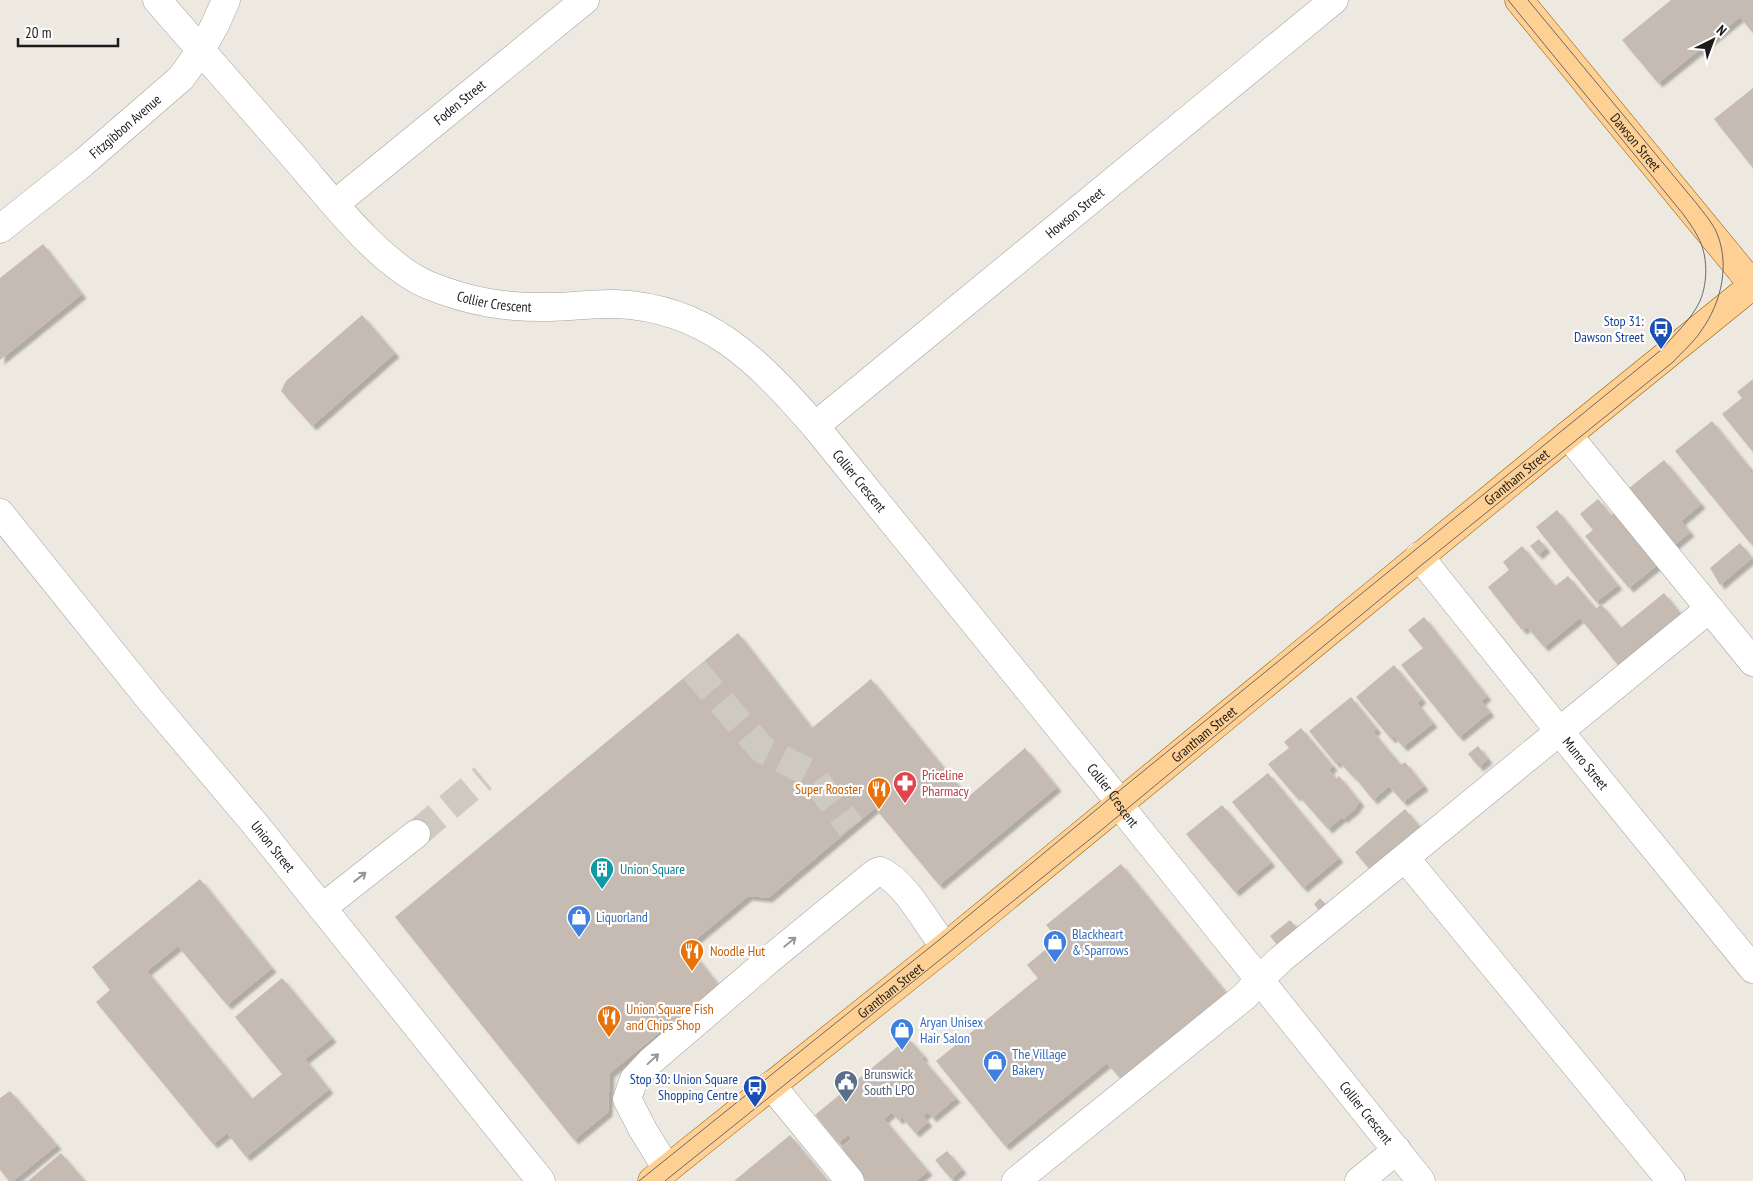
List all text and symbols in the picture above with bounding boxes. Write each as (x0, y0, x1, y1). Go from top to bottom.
scale bar (18, 15, 118, 47)
north arrow (1688, 15, 1738, 65)
text: N (1713, 21, 1731, 40)
text: 20 m (25, 23, 51, 42)
street label: Foden Street (430, 76, 490, 129)
street label: Fitzgibbon Avenue (86, 90, 165, 162)
street label: Dawson Street (1607, 109, 1665, 175)
street label: Howson Street (1042, 183, 1108, 242)
street label: Collier Crescent (455, 287, 532, 316)
place label: Stop 31: Dawson Street (1574, 312, 1644, 346)
bus stop icon: Stop 31: Dawson Street (1648, 316, 1674, 350)
street label: Grantham Street (1480, 445, 1553, 509)
street label: Collier Crescent (829, 446, 890, 516)
street label: Grantham Street (1167, 702, 1240, 766)
street label: Munro Street (1559, 733, 1613, 794)
street label: Collier Crescent (1083, 760, 1143, 831)
place label: Priceline Pharmacy (922, 766, 969, 800)
pharmacy icon: Priceline Pharmacy (892, 770, 918, 804)
restaurant icon: Super Rooster (866, 776, 892, 810)
place label: Super Rooster (795, 780, 862, 798)
street label: Union Street (247, 817, 299, 876)
building icon: Union Square (589, 856, 615, 890)
place label: Union Square (620, 860, 685, 878)
one-way arrow (354, 872, 367, 883)
shop icon: Liquorland (566, 904, 592, 938)
place label: Liquorland (596, 908, 648, 926)
place label: Blackheart & Sparrows (1072, 925, 1129, 959)
shop icon: Blackheart & Sparrows (1042, 929, 1068, 963)
one-way arrow (783, 937, 796, 948)
restaurant icon: Noodle Hut (679, 938, 705, 972)
place label: Noodle Hut (710, 942, 765, 960)
street label: Grantham Street (854, 959, 927, 1022)
place label: Union Square Fish and Chips Shop (626, 1000, 714, 1034)
restaurant icon: Union Square Fish and Chips Shop (596, 1004, 622, 1038)
place label: Aryan Unisex Hair Salon (920, 1013, 983, 1047)
shop icon: Aryan Unisex Hair Salon (889, 1017, 915, 1051)
place label: The Village Bakery (1012, 1045, 1067, 1079)
shop icon: The Village Bakery (982, 1049, 1008, 1083)
one-way arrow (647, 1053, 660, 1065)
place label: Brunswick South LPO (864, 1065, 915, 1099)
public building icon: Brunswick South LPO (833, 1069, 859, 1103)
place label: Stop 30: Union Square Shopping Centre (630, 1070, 738, 1104)
bus stop icon: Stop 30: Union Square Shopping Centre (742, 1074, 768, 1108)
street label: Collier Crescent (1336, 1078, 1397, 1148)

